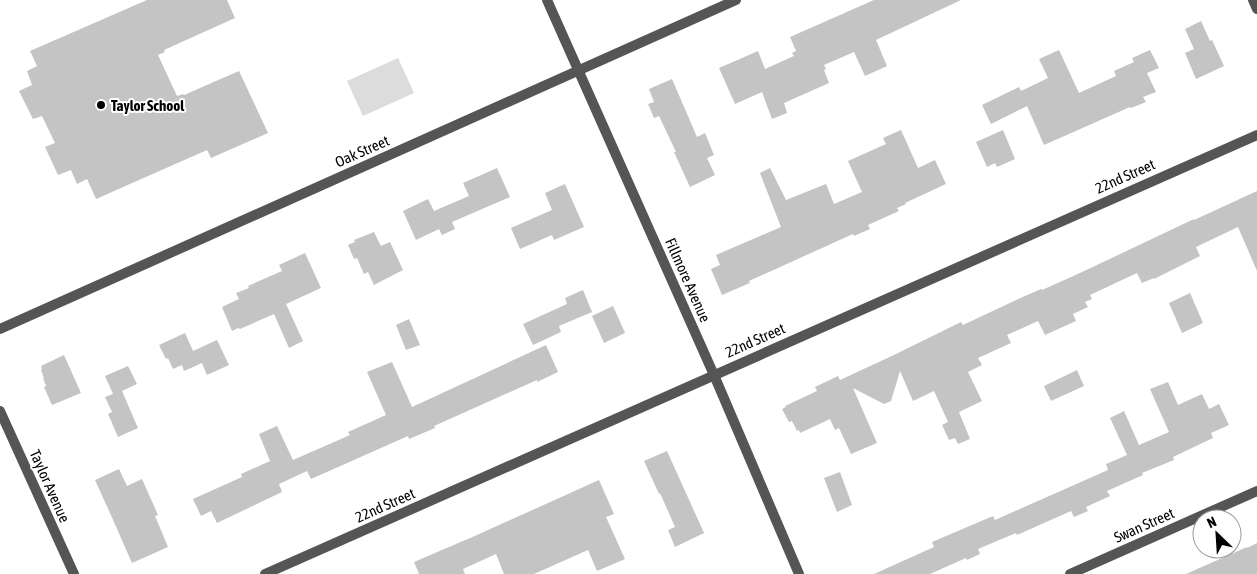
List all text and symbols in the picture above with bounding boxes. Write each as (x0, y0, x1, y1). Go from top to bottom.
place label: Taylor School (111, 97, 185, 114)
marker: Taylor School (95, 99, 107, 111)
street label: Oak Street (332, 132, 392, 170)
street label: 22nd Street (1093, 155, 1157, 197)
street label: Fillmore Avenue (662, 235, 714, 325)
street label: 22nd Street (723, 319, 787, 361)
street label: Taylor Avenue (26, 447, 74, 525)
street label: 22nd Street (353, 484, 417, 526)
street label: Swan Street (1111, 504, 1177, 546)
north arrow (1192, 509, 1242, 559)
text: N (1204, 513, 1219, 531)

